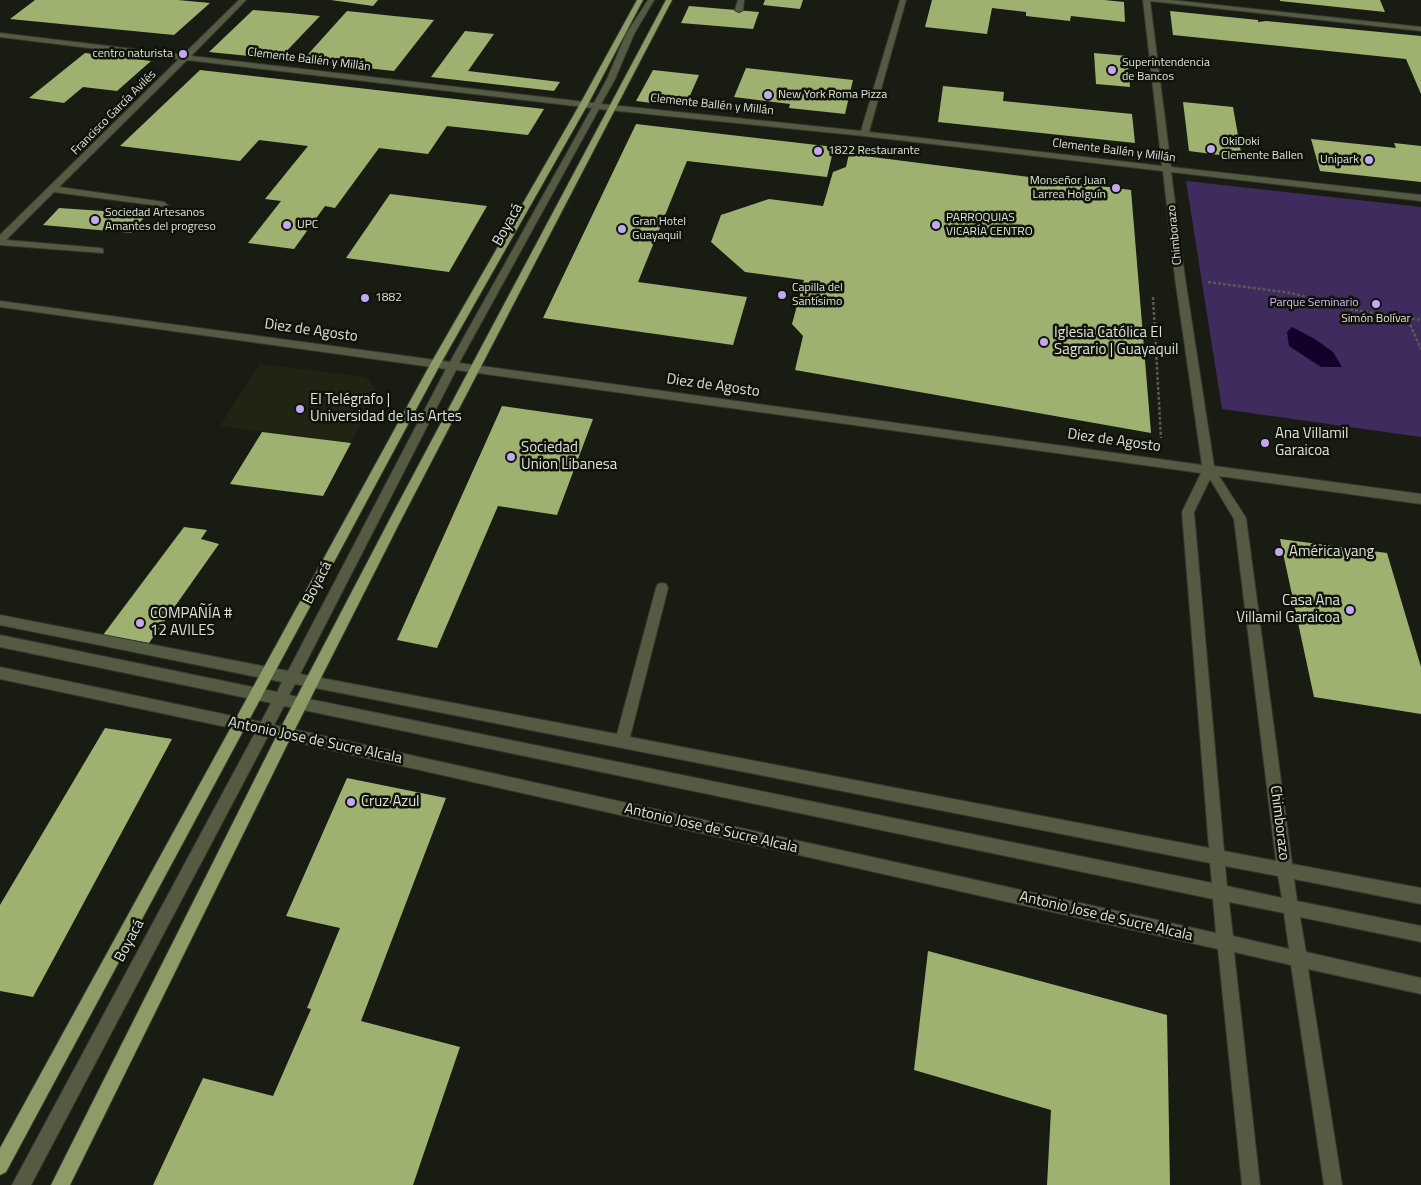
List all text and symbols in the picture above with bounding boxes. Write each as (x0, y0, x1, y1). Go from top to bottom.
street label: Clemente Ballén y Millán (247, 45, 371, 75)
place label: centro naturista (93, 47, 173, 61)
marker: centro naturista (177, 48, 189, 60)
place label: Superintendencia de Bancos (1122, 56, 1210, 84)
marker: Superintendencia de Bancos (1106, 64, 1118, 76)
street label: Francisco García Avilés (69, 68, 159, 158)
place label: New York Roma Pizza (778, 88, 887, 102)
marker: New York Roma Pizza (762, 89, 774, 101)
street label: Clemente Ballén y Millán (650, 91, 774, 119)
place label: OkiDoki Clemente Ballen (1221, 135, 1303, 163)
street label: Clemente Ballén y Millán (1052, 136, 1176, 166)
marker: OkiDoki Clemente Ballen (1205, 143, 1217, 155)
place label: 1822 Restaurante (828, 144, 920, 158)
marker: 1822 Restaurante (812, 145, 824, 157)
place label: Unipark (1320, 153, 1359, 167)
marker: Unipark (1363, 154, 1375, 166)
place label: Monseñor Juan Larrea Holguín (1030, 174, 1106, 202)
marker: Monseñor Juan Larrea Holguín (1110, 182, 1122, 194)
street label: Boyacá (489, 201, 527, 249)
street label: Chimborazo (1165, 204, 1185, 266)
place label: Sociedad Artesanos Amantes del progreso (105, 206, 216, 234)
place label: PARROQUIAS VICARÍA CENTRO (946, 211, 1033, 239)
marker: Sociedad Artesanos Amantes del progreso (89, 214, 101, 226)
place label: Gran Hotel Guayaquil (632, 215, 686, 243)
place label: UPC (297, 218, 318, 232)
marker: UPC (281, 219, 293, 231)
marker: PARROQUIAS VICARÍA CENTRO (930, 219, 942, 231)
marker: Gran Hotel Guayaquil (616, 223, 628, 235)
place label: Capilla del Santísimo (792, 281, 843, 309)
marker: Capilla del Santísimo (776, 289, 788, 301)
place label: 1882 (375, 291, 402, 305)
marker: 1882 (359, 292, 371, 304)
park label: Parque Seminario (1269, 296, 1359, 310)
marker: Simón Bolívar (1370, 298, 1382, 310)
place label: Simón Bolívar (1341, 312, 1411, 326)
street label: Diez de Agosto (263, 316, 359, 346)
place label: Iglesia Católica El Sagrario | Guayaquil (1054, 324, 1178, 359)
marker: Iglesia Católica El Sagrario | Guayaquil (1038, 336, 1050, 348)
street label: Diez de Agosto (665, 371, 761, 401)
place label: El Telégrafo | Universidad de las Artes (310, 391, 462, 426)
marker: El Telégrafo | Universidad de las Artes (294, 403, 306, 415)
place label: Ana Villamil Garaicoa (1275, 425, 1349, 460)
street label: Diez de Agosto (1066, 426, 1162, 456)
marker: Ana Villamil Garaicoa (1259, 437, 1271, 449)
place label: Sociedad Union Libanesa (521, 439, 617, 474)
marker: Sociedad Union Libanesa (505, 451, 517, 463)
place label: América yang (1289, 543, 1374, 561)
marker: América yang (1273, 546, 1285, 558)
street label: Boyacá (300, 559, 336, 607)
place label: Casa Ana Villamil Garaicoa (1236, 592, 1340, 627)
marker: Casa Ana Villamil Garaicoa (1344, 604, 1356, 616)
place label: COMPAÑÍA # 12 AVILES (150, 605, 232, 640)
marker: COMPAÑÍA # 12 AVILES (134, 617, 146, 629)
street label: Antonio Jose de Sucre Alcala (226, 714, 404, 768)
street label: Chimborazo (1265, 785, 1293, 861)
place label: Cruz Azul (361, 793, 420, 811)
marker: Cruz Azul (345, 796, 357, 808)
street label: Antonio Jose de Sucre Alcala (622, 800, 800, 858)
street label: Antonio Jose de Sucre Alcala (1017, 888, 1195, 946)
street label: Boyacá (111, 917, 149, 965)

